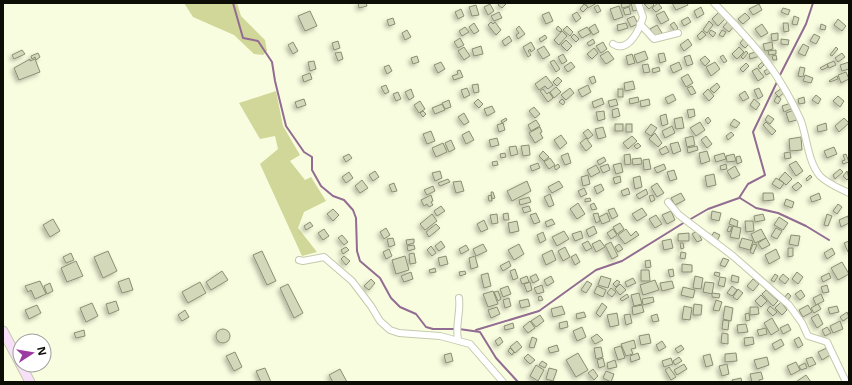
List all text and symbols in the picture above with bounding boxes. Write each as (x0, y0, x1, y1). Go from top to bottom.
north arrow (12, 333, 52, 373)
text: N (34, 345, 51, 357)

